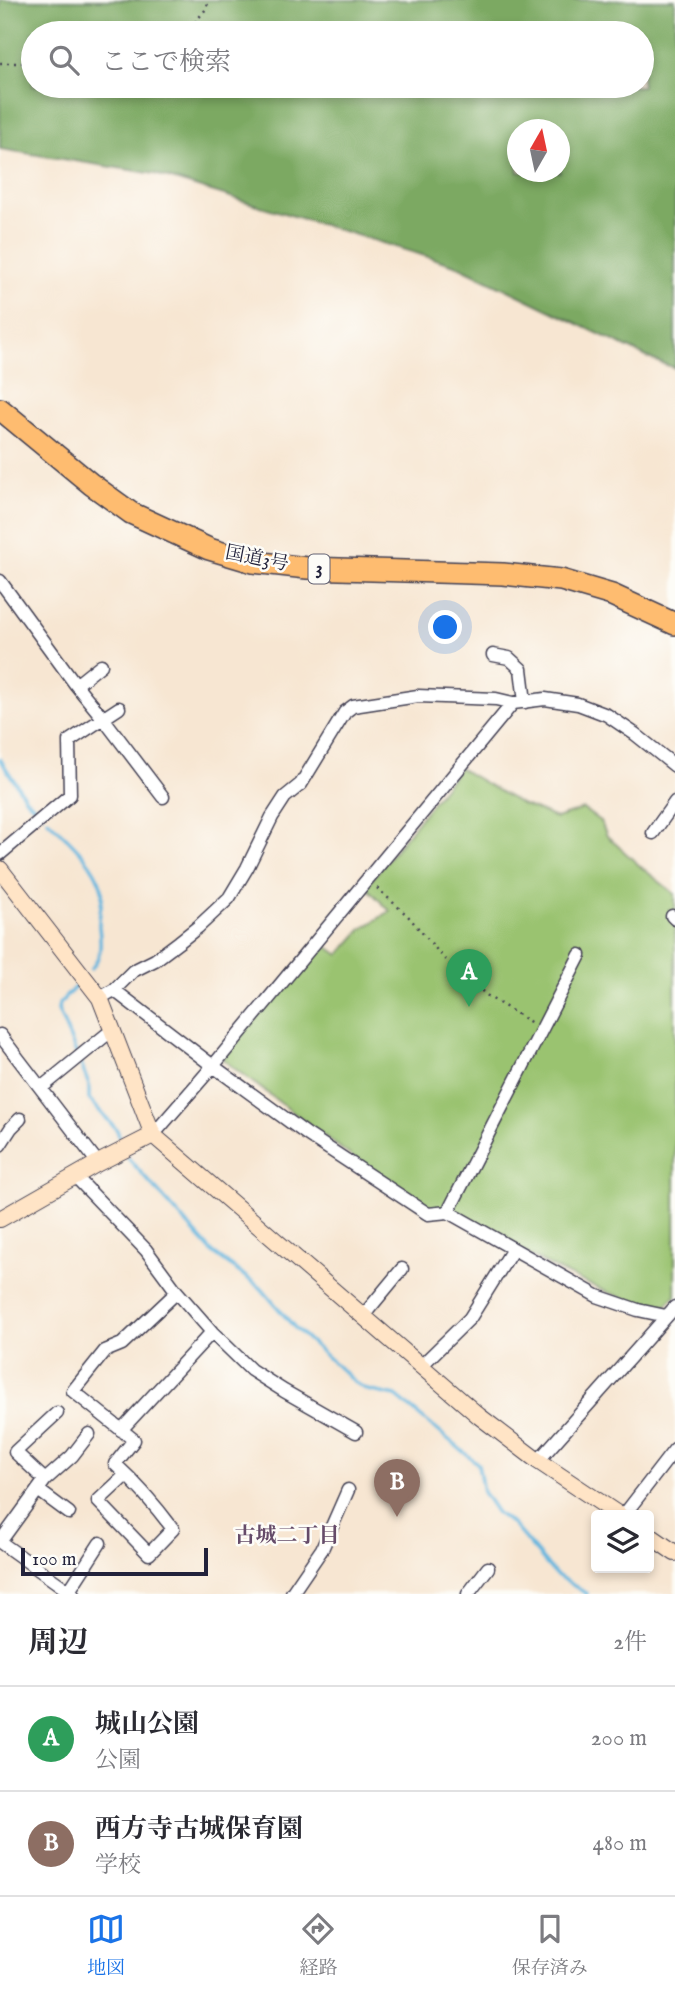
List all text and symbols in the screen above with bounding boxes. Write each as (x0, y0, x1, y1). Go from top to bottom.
search box (21, 21, 654, 98)
icon: search (45, 41, 83, 79)
text: ここで検索 (101, 46, 231, 79)
north arrow (507, 119, 570, 182)
street label: 国道3号 (223, 541, 291, 577)
road number: 3 (308, 554, 330, 584)
your location (428, 610, 462, 644)
pin: A (446, 949, 492, 1007)
pin: B (374, 1459, 420, 1517)
map controls (591, 1510, 654, 1573)
button: layers (591, 1510, 654, 1573)
district label: 古城二丁目 (235, 1523, 340, 1550)
scale bar (21, 1545, 208, 1577)
text: 100 m (32, 1548, 76, 1572)
text: 周辺 (28, 1625, 88, 1663)
text: 2件 (613, 1628, 647, 1657)
text: 城山公園 (95, 1708, 199, 1741)
text: A (43, 1724, 59, 1753)
text: 200 m (591, 1724, 647, 1753)
text: 公園 (95, 1746, 141, 1775)
text: 西方寺古城保育園 (95, 1813, 303, 1846)
text: B (43, 1829, 59, 1858)
text: 480 m (593, 1829, 647, 1858)
text: 学校 (95, 1851, 141, 1880)
tab: 地図 (87, 1910, 125, 1981)
tab: 経路 (299, 1910, 338, 1981)
tab: 保存済み (512, 1910, 588, 1981)

